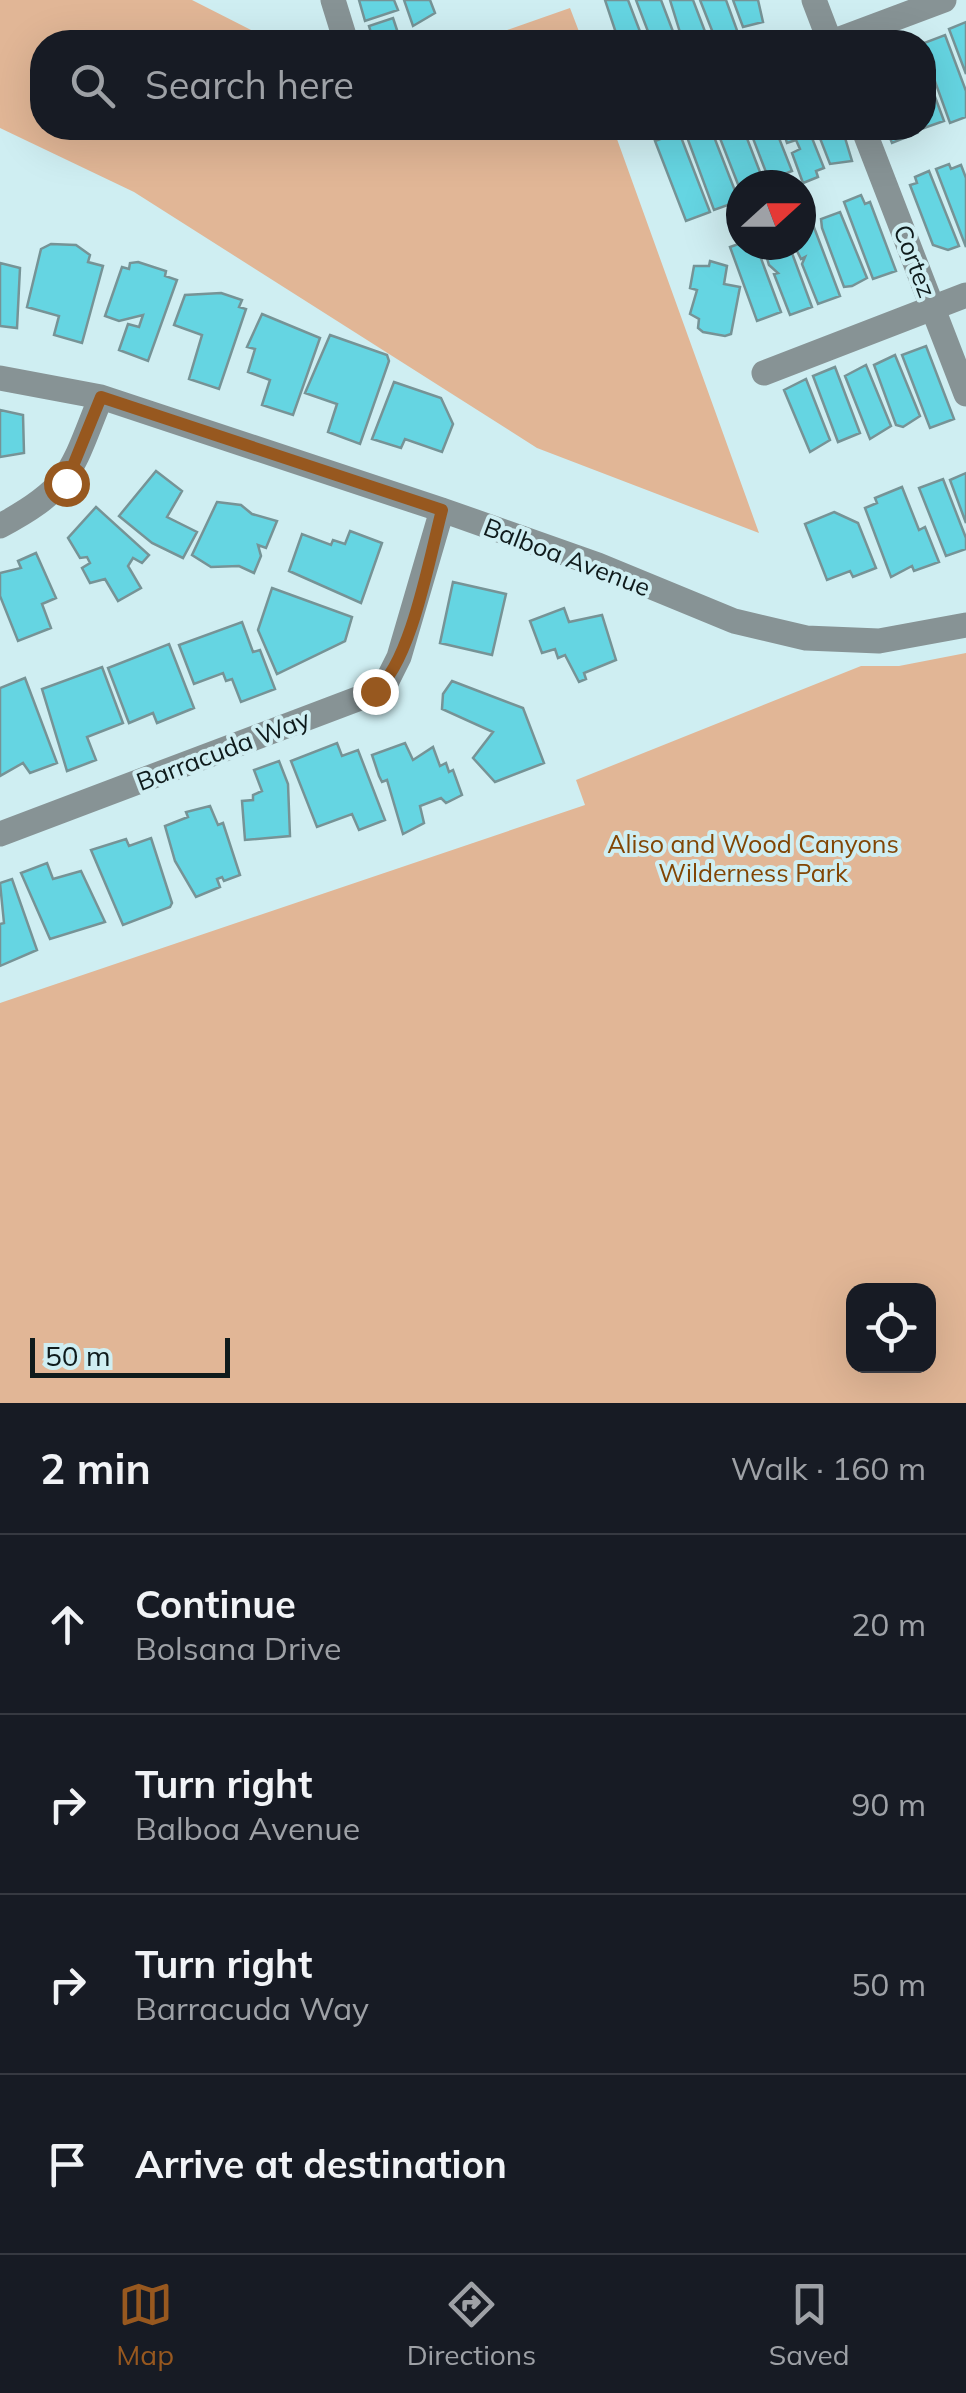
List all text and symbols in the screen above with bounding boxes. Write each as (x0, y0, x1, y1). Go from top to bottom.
search box (30, 30, 936, 140)
icon: search (65, 58, 120, 113)
text: Search here (145, 61, 354, 109)
north arrow (726, 170, 816, 260)
street label: Cortez (887, 220, 943, 302)
route start (44, 461, 90, 507)
street label: Balboa Avenue (480, 511, 655, 603)
route end (353, 669, 399, 715)
street label: Barracuda Way (132, 702, 314, 797)
park label: Aliso and Wood Canyons Wilderness Park (607, 828, 899, 888)
map controls (846, 1283, 936, 1373)
button: locate (846, 1283, 936, 1373)
scale bar (30, 1333, 230, 1378)
text: 50 m (45, 1338, 111, 1373)
text: 2 min (40, 1442, 151, 1495)
text: Walk · 160 m (731, 1448, 926, 1488)
text: Continue (135, 1580, 296, 1628)
icon: ahead (40, 1597, 95, 1652)
text: 20 m (851, 1604, 926, 1644)
text: Bolsana Drive (135, 1628, 341, 1668)
text: Turn right (135, 1760, 312, 1808)
icon: right (40, 1777, 95, 1832)
text: 90 m (851, 1784, 926, 1824)
text: Balboa Avenue (135, 1808, 360, 1848)
text: Turn right (135, 1940, 312, 1988)
icon: right (40, 1957, 95, 2012)
text: 50 m (851, 1964, 926, 2004)
text: Barracuda Way (135, 1988, 369, 2028)
icon: arrive (40, 2137, 95, 2192)
text: Arrive at destination (135, 2140, 507, 2188)
tab: Map (116, 2277, 174, 2372)
tab: Directions (407, 2277, 536, 2372)
tab: Saved (769, 2277, 850, 2372)

